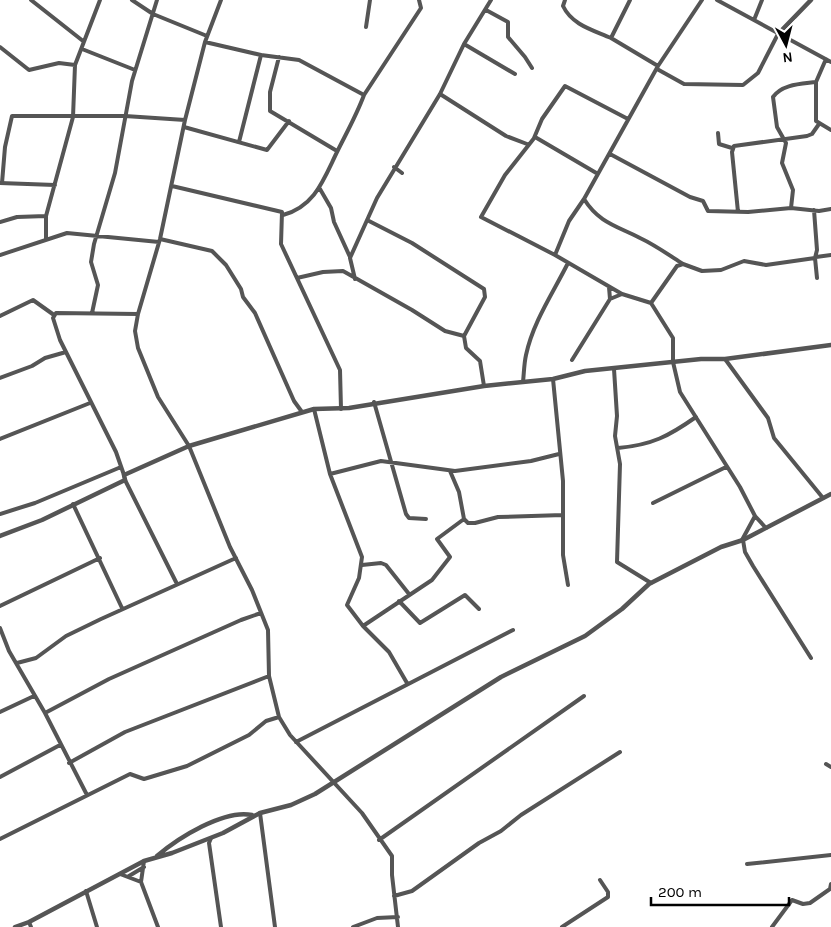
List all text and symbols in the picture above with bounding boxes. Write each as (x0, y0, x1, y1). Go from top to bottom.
north arrow (761, 20, 811, 70)
text: N (782, 48, 794, 66)
scale bar (651, 874, 788, 906)
text: 200 m (658, 883, 702, 901)

